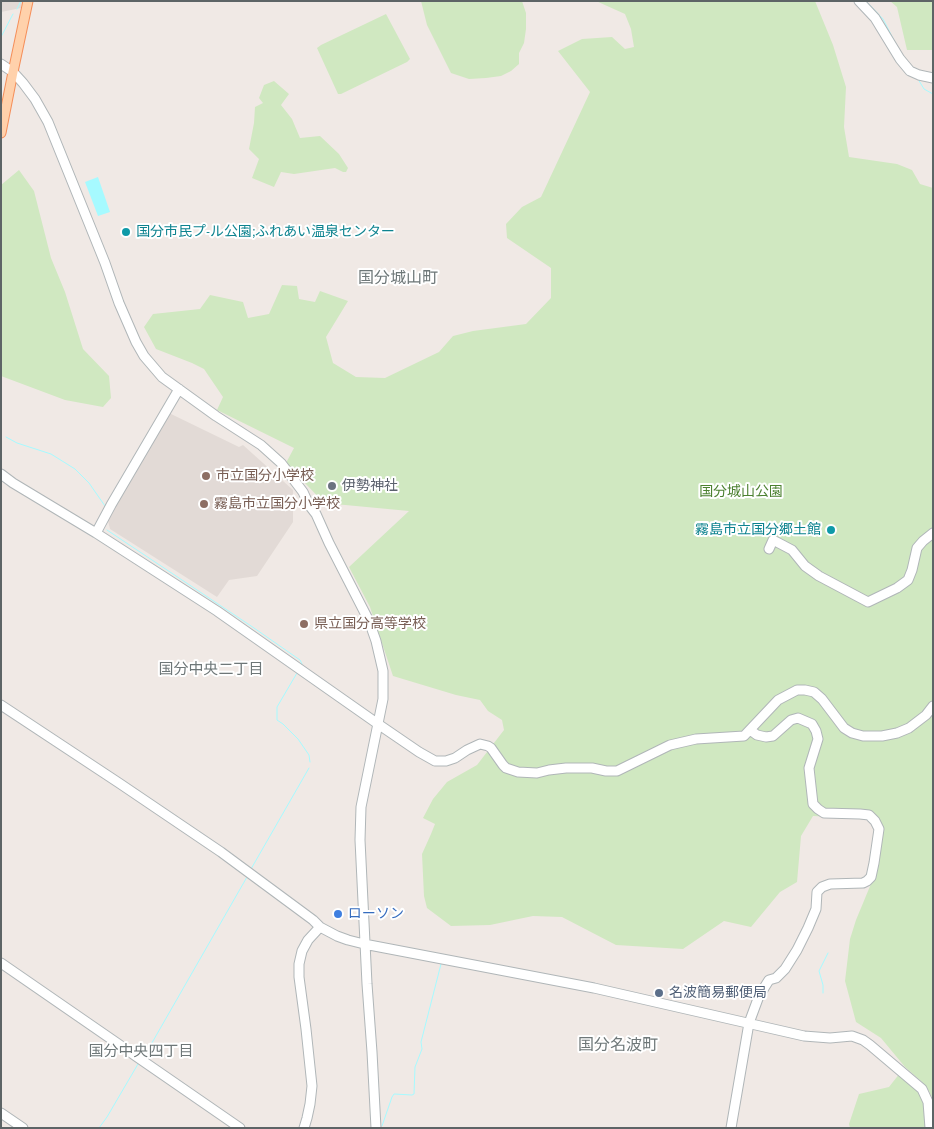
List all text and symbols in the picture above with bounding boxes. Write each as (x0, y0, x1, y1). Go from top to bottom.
place label: 国分市民プ-ル公園;ふれあい温泉センター (136, 224, 395, 240)
marker: 国分市民プ-ル公園;ふれあい温泉センター (120, 226, 132, 238)
district label: 国分城山町 (358, 268, 438, 288)
place label: 市立国分小学校 (216, 468, 314, 484)
marker: 市立国分小学校 (200, 470, 212, 482)
place label: 伊勢神社 (342, 478, 398, 494)
marker: 伊勢神社 (326, 480, 338, 492)
park label: 国分城山公園 (699, 484, 783, 500)
place label: 霧島市立国分小学校 (214, 496, 340, 512)
marker: 霧島市立国分小学校 (198, 498, 210, 510)
place label: 霧島市立国分郷土館 (695, 522, 821, 538)
marker: 霧島市立国分郷土館 (825, 524, 837, 536)
place label: 県立国分高等学校 (314, 616, 426, 632)
marker: 県立国分高等学校 (298, 618, 310, 630)
district label: 国分中央二丁目 (159, 661, 263, 679)
place label: ローソン (348, 906, 404, 922)
marker: ローソン (332, 908, 344, 920)
place label: 名波簡易郵便局 (669, 985, 767, 1001)
marker: 名波簡易郵便局 (653, 987, 665, 999)
district label: 国分名波町 (578, 1035, 658, 1055)
district label: 国分中央四丁目 (89, 1043, 193, 1061)

